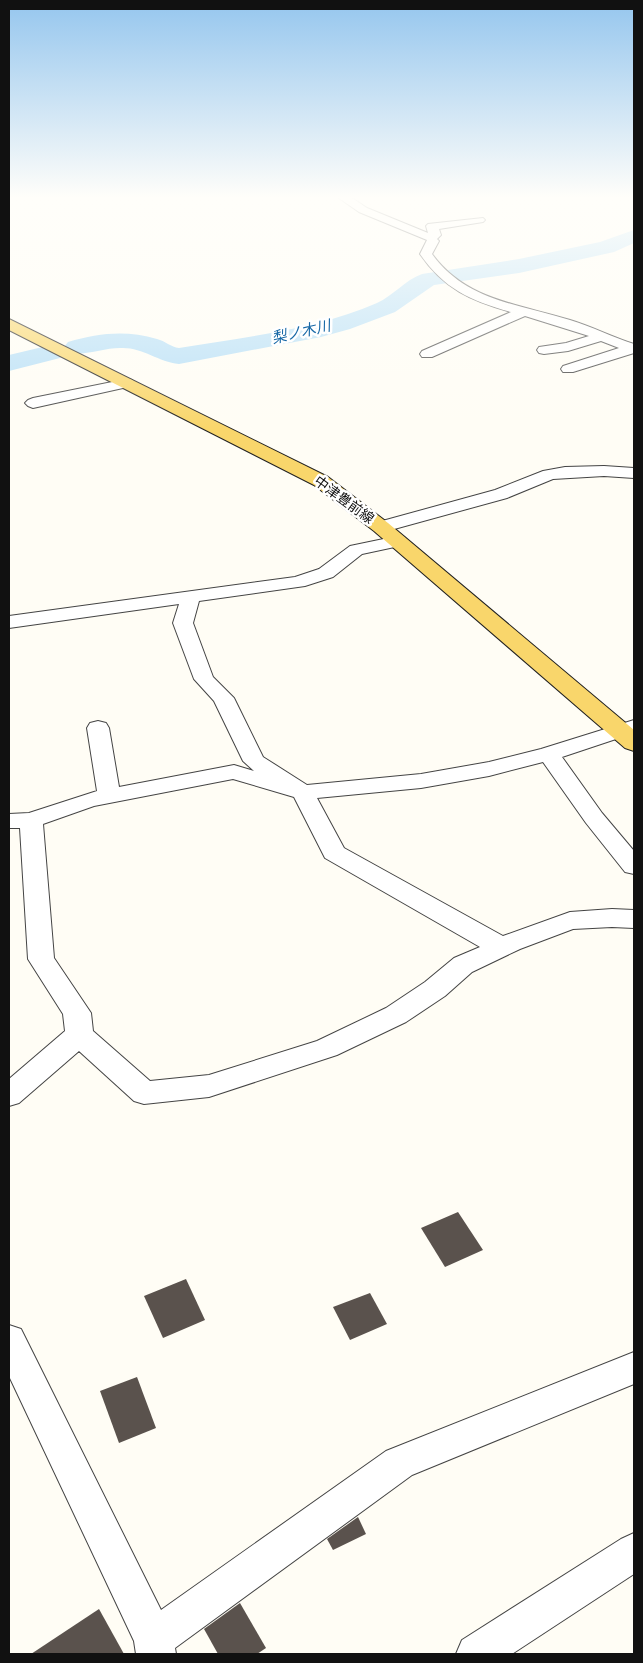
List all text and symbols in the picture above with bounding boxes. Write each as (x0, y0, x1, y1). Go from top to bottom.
water label: 梨ノ木川 (270, 316, 334, 348)
street label: 中津豊前線 (311, 473, 377, 527)

